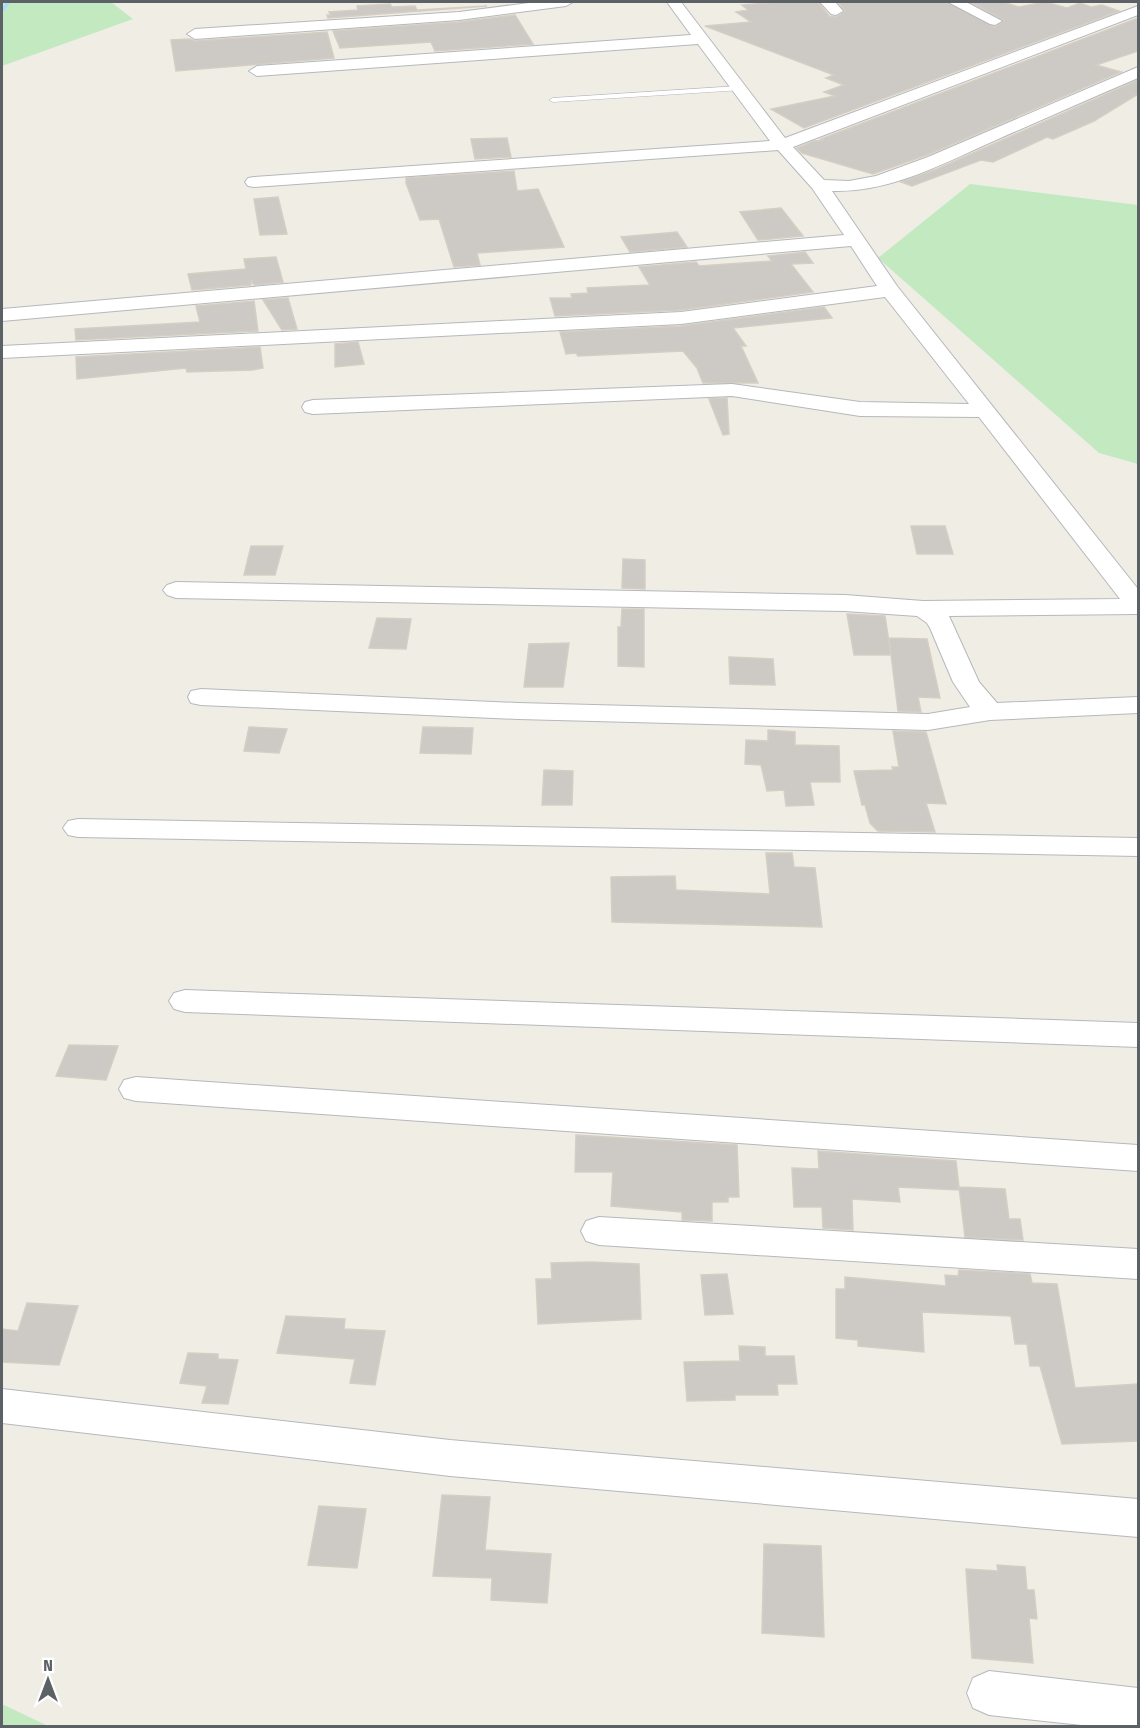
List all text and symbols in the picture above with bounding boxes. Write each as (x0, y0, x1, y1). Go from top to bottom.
north arrow (18, 1650, 78, 1710)
text: N (43, 1656, 53, 1675)

